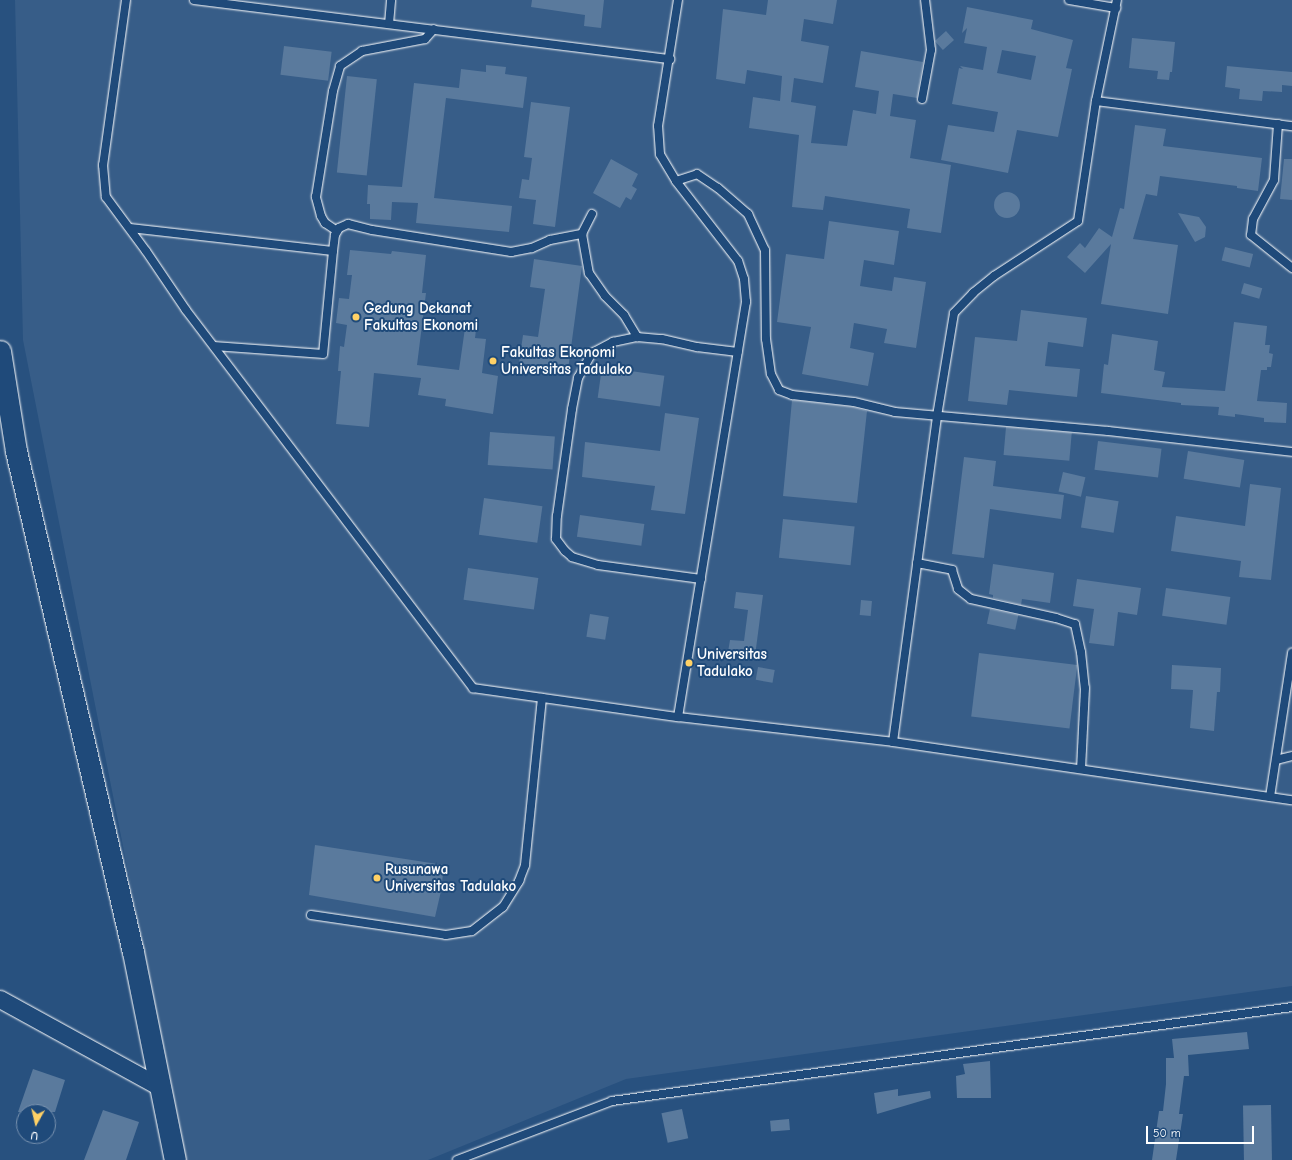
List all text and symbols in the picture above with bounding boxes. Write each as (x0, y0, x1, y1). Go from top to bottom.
place label: Gedung Dekanat Fakultas Ekonomi (364, 299, 478, 334)
marker: Gedung Dekanat Fakultas Ekonomi (351, 312, 361, 322)
place label: Fakultas Ekonomi Universitas Tadulako (501, 343, 632, 378)
marker: Fakultas Ekonomi Universitas Tadulako (488, 356, 498, 366)
place label: Universitas Tadulako (697, 645, 767, 680)
marker: Universitas Tadulako (684, 658, 694, 668)
place label: Rusunawa Universitas Tadulako (385, 860, 516, 895)
marker: Rusunawa Universitas Tadulako (372, 873, 382, 883)
north arrow (16, 1104, 56, 1144)
scale bar (1148, 1118, 1256, 1144)
text: 50 m (1153, 1126, 1181, 1140)
text: U (30, 1128, 39, 1142)

